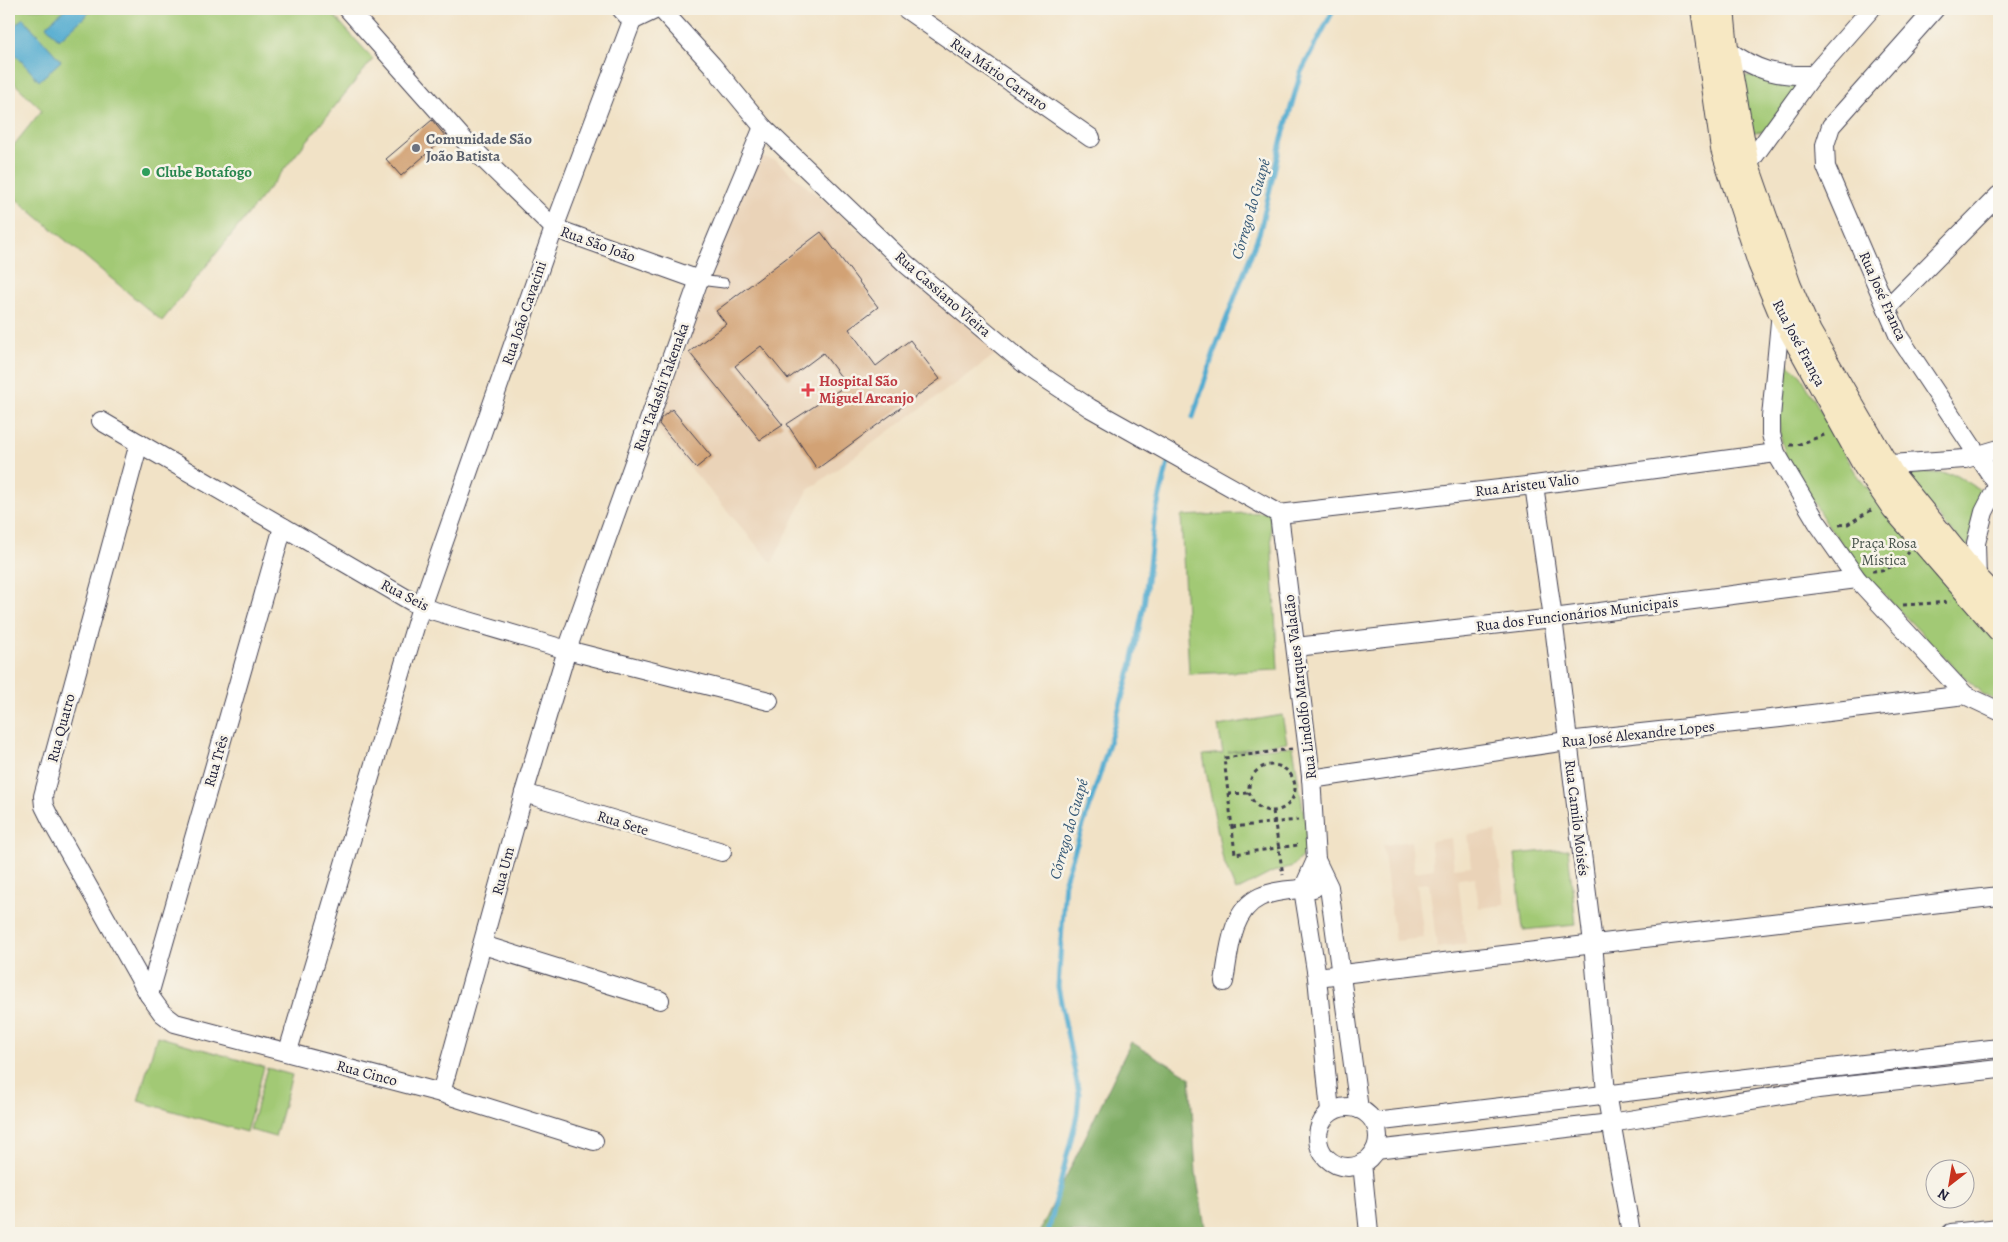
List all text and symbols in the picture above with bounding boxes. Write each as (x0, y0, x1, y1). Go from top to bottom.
street label: Rua Mário Carraro (946, 33, 1052, 115)
place label: Comunidade São João Batista (426, 129, 532, 166)
marker: Comunidade São João Batista (410, 142, 422, 154)
water label: Córrego do Guapé (1226, 156, 1276, 262)
place label: Clube Botafogo (156, 162, 252, 182)
marker: Clube Botafogo (140, 166, 152, 178)
street label: Rua São João (558, 221, 638, 267)
street label: Rua Cassiano Vieira (891, 247, 995, 341)
street label: Rua José Franca (1854, 248, 1912, 344)
street label: Rua João Cavacini (497, 258, 551, 368)
street label: Rua José França (1768, 296, 1830, 390)
street label: Rua Tadashi Takenaka (628, 320, 694, 454)
place label: Hospital São Miguel Arcanjo (819, 371, 914, 408)
marker: Hospital São Miguel Arcanjo (801, 383, 815, 397)
street label: Rua Aristeu Valio (1474, 469, 1580, 501)
park label: Praça Rosa Mística (1851, 533, 1917, 570)
street label: Rua Seis (378, 574, 432, 616)
street label: Rua dos Funcionários Municipais (1475, 592, 1679, 636)
street label: Rua Lindolfo Marques Valadão (1279, 593, 1321, 781)
street label: Rua Quatro (42, 691, 80, 765)
street label: Rua José Alexandre Lopes (1560, 716, 1716, 752)
street label: Rua Três (199, 733, 233, 789)
street label: Rua Camilo Moisés (1560, 759, 1594, 877)
water label: Córrego do Guapé (1044, 776, 1094, 882)
street label: Rua Sete (595, 806, 651, 840)
street label: Rua Um (487, 844, 519, 897)
street label: Rua Cinco (334, 1055, 400, 1091)
north arrow (1926, 1160, 1976, 1210)
text: N (1934, 1184, 1953, 1205)

